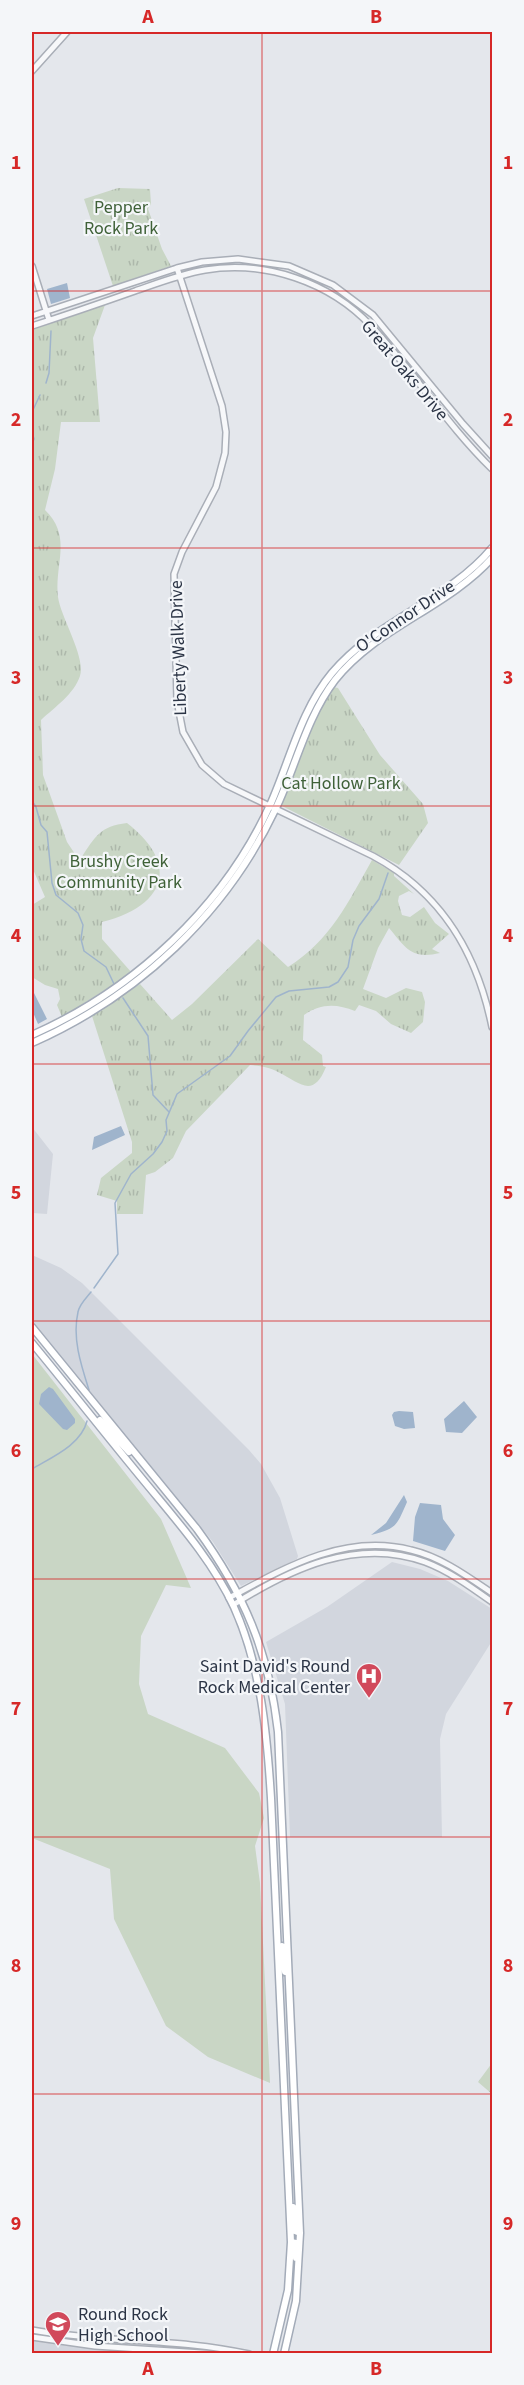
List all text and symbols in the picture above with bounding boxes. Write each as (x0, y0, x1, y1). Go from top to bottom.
text: A (141, 3, 154, 31)
text: B (370, 3, 382, 31)
text: 1 (11, 149, 21, 177)
text: 1 (503, 149, 513, 177)
park label: Pepper Rock Park (84, 195, 158, 241)
street label: Great Oaks Drive (355, 315, 454, 426)
text: 2 (11, 406, 21, 434)
text: 2 (503, 406, 513, 434)
street label: O'Connor Drive (351, 574, 460, 659)
street label: Liberty Walk Drive (164, 580, 193, 716)
text: 3 (11, 664, 21, 692)
text: 3 (503, 664, 513, 692)
park label: Cat Hollow Park (281, 771, 401, 796)
park label: Brushy Creek Community Park (56, 849, 182, 895)
text: 4 (11, 922, 22, 950)
text: 4 (503, 922, 514, 950)
text: 5 (11, 1179, 21, 1207)
text: 5 (503, 1179, 513, 1207)
text: 6 (11, 1437, 21, 1465)
text: 6 (503, 1437, 513, 1465)
place label: Saint David's Round Rock Medical Center (198, 1654, 351, 1700)
hospital icon: Saint David's Round Rock Medical Center (354, 1661, 384, 1699)
text: 7 (11, 1695, 21, 1723)
text: 7 (503, 1695, 513, 1723)
text: 8 (11, 1952, 21, 1980)
text: 8 (503, 1952, 513, 1980)
text: 9 (11, 2210, 21, 2238)
text: 9 (503, 2210, 513, 2238)
place label: Round Rock High School (78, 2302, 168, 2348)
school or university icon: Round Rock High School (43, 2309, 73, 2347)
text: A (141, 2355, 154, 2383)
text: B (370, 2355, 382, 2383)

